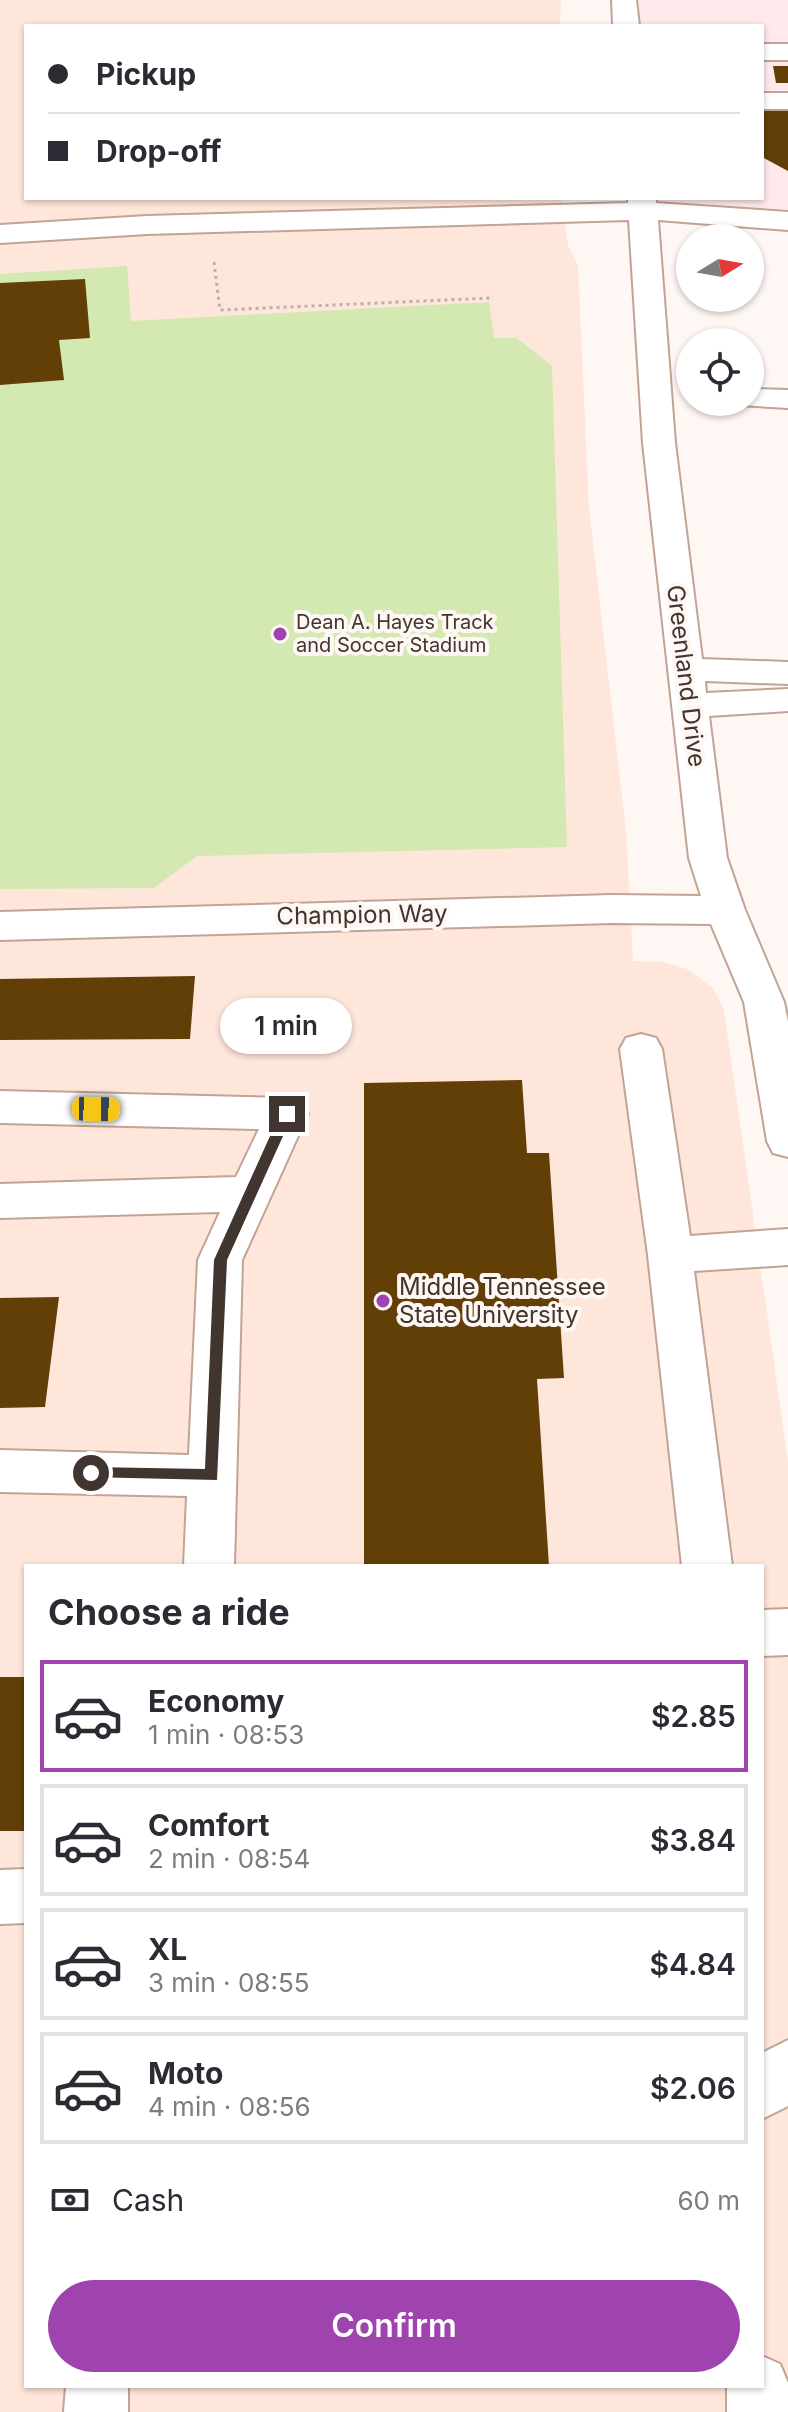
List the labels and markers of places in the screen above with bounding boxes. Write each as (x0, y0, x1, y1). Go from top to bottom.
place label: Dean A. Hayes Track and Soccer Stadium (296, 610, 494, 657)
marker: Dean A. Hayes Track and Soccer Stadium (271, 625, 289, 643)
place label: Middle Tennessee State University (399, 1272, 606, 1329)
marker: Middle Tennessee State University (374, 1292, 392, 1310)

